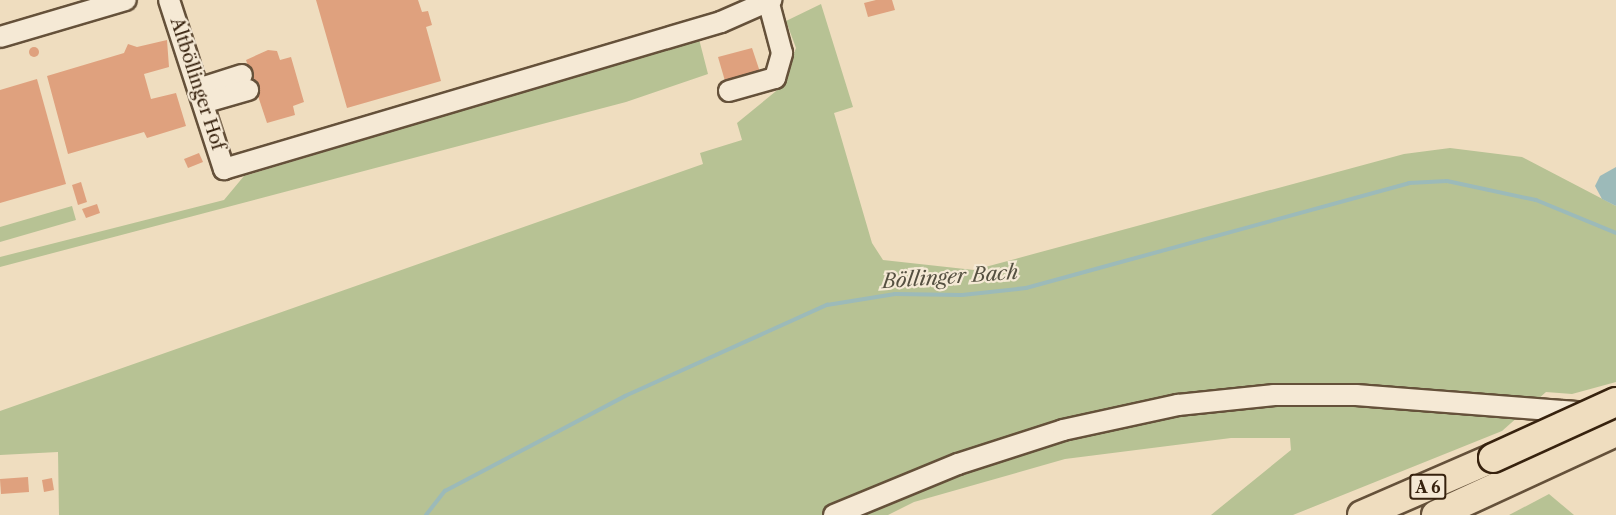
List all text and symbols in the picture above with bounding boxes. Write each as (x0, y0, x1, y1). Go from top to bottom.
street label: Altböllinger Hof (165, 15, 229, 153)
water label: Böllinger Bach (881, 260, 1019, 294)
road number: A 6 (1408, 474, 1448, 500)

